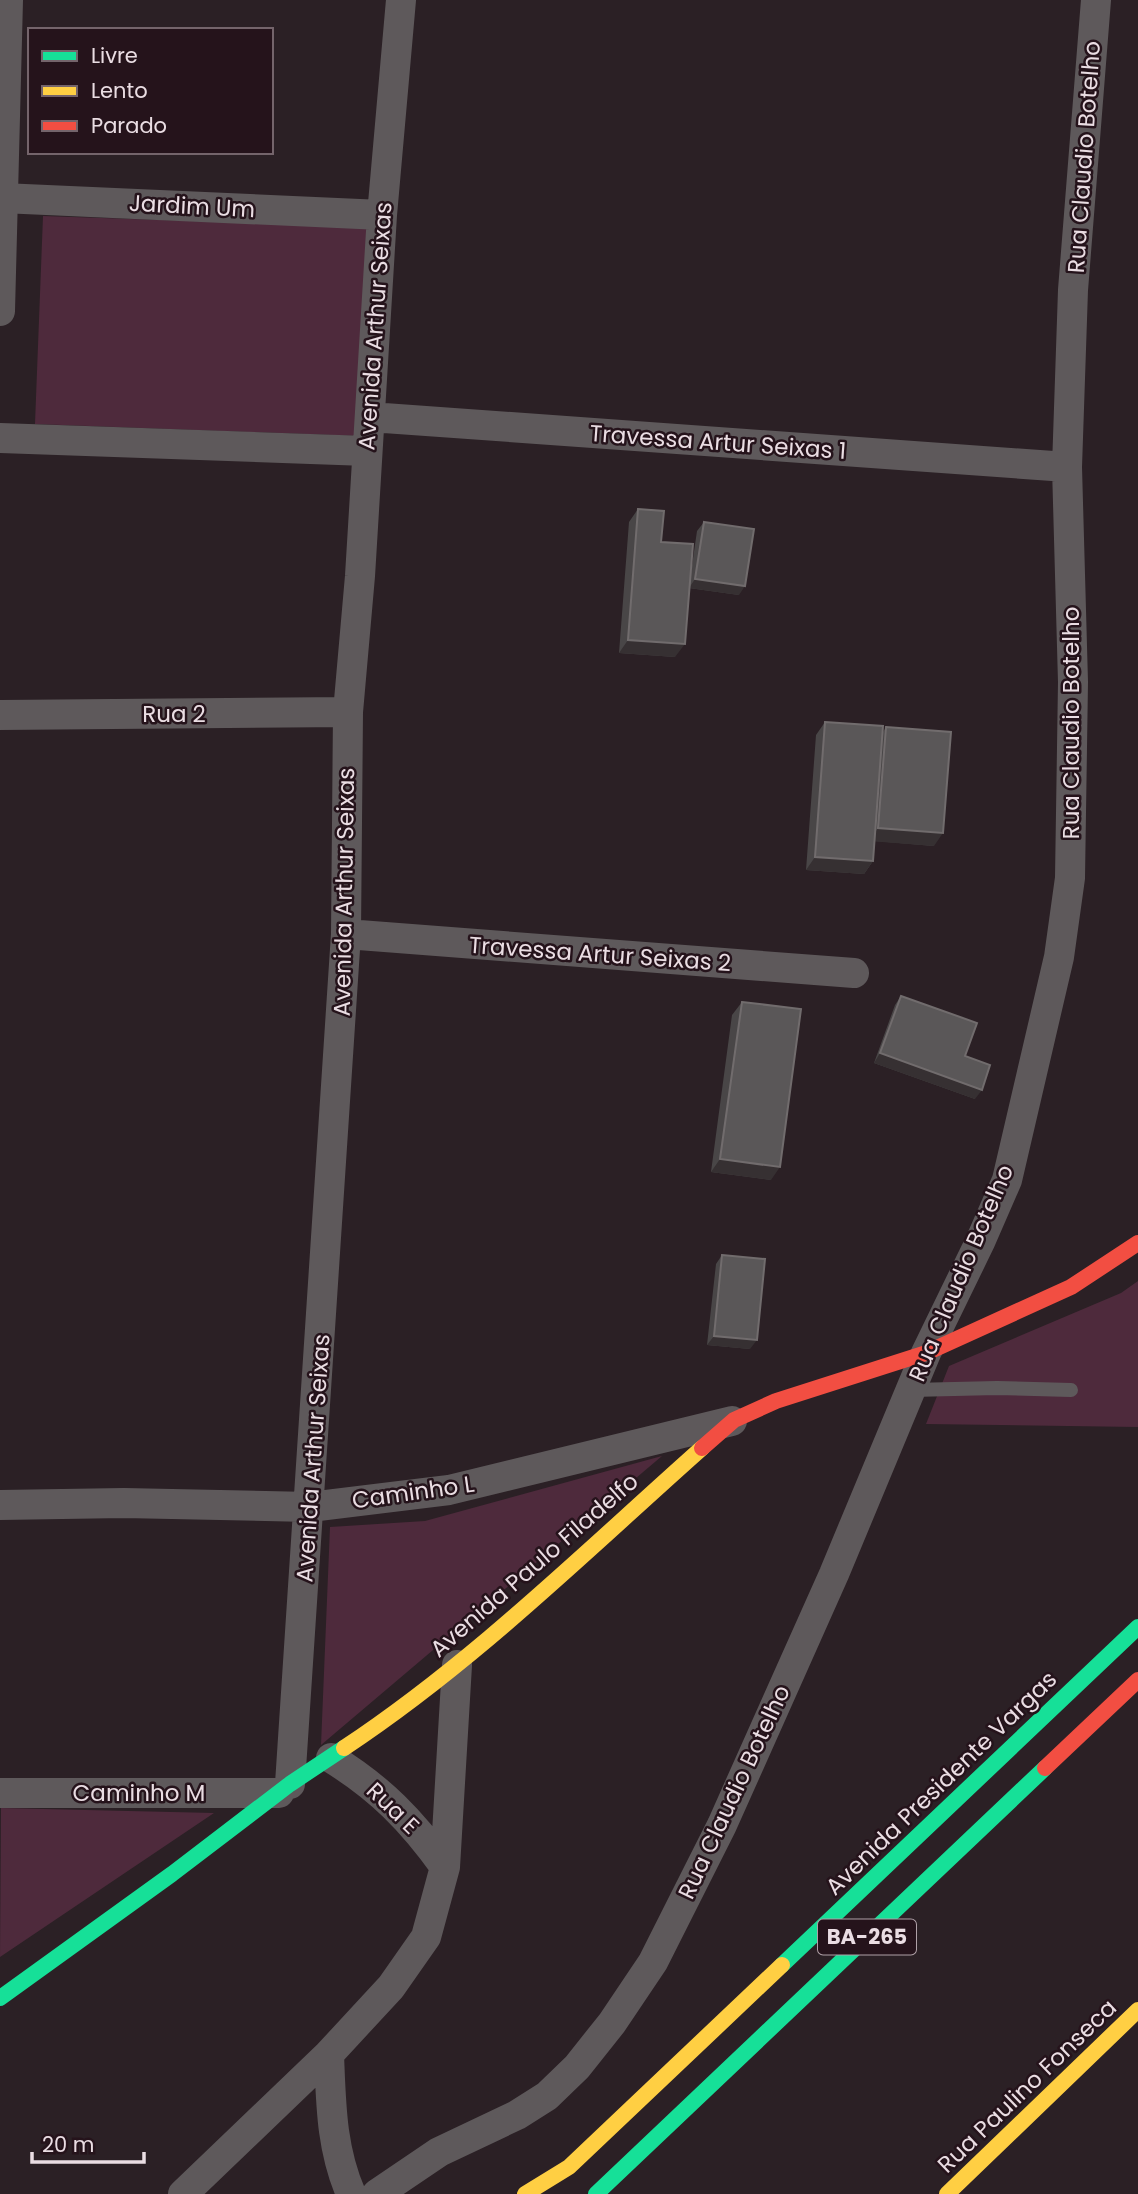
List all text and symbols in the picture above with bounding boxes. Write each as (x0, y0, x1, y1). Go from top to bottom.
legend (28, 28, 273, 154)
street label: Rua Claudio Botelho (1060, 40, 1108, 274)
text: Livre (91, 41, 138, 70)
text: Lento (91, 76, 148, 105)
text: Parado (91, 111, 167, 140)
street label: Jardim Um (128, 187, 256, 225)
street label: Avenida Arthur Seixas (350, 201, 400, 451)
street label: Travessa Artur Seixas 1 (589, 417, 847, 467)
street label: Rua Claudio Botelho (1055, 607, 1087, 839)
street label: Rua 2 (142, 698, 206, 730)
street label: Avenida Arthur Seixas (326, 767, 362, 1017)
street label: Travessa Artur Seixas 2 (468, 929, 732, 979)
street label: Rua Claudio Botelho (901, 1160, 1021, 1386)
street label: Avenida Arthur Seixas (288, 1333, 338, 1583)
street label: Avenida Paulo Filadelfo (423, 1465, 645, 1665)
street label: Caminho L (350, 1468, 476, 1516)
street label: Avenida Presidente Vargas (818, 1664, 1064, 1902)
street label: Rua Claudio Botelho (670, 1680, 798, 1904)
street label: Rua E (360, 1775, 426, 1841)
street label: Caminho M (73, 1777, 205, 1809)
road number: BA-265 (818, 1920, 916, 1954)
street label: Rua Paulino Fonseca (930, 1992, 1124, 2180)
scale bar (32, 2120, 144, 2164)
text: 20 m (42, 2130, 95, 2159)

